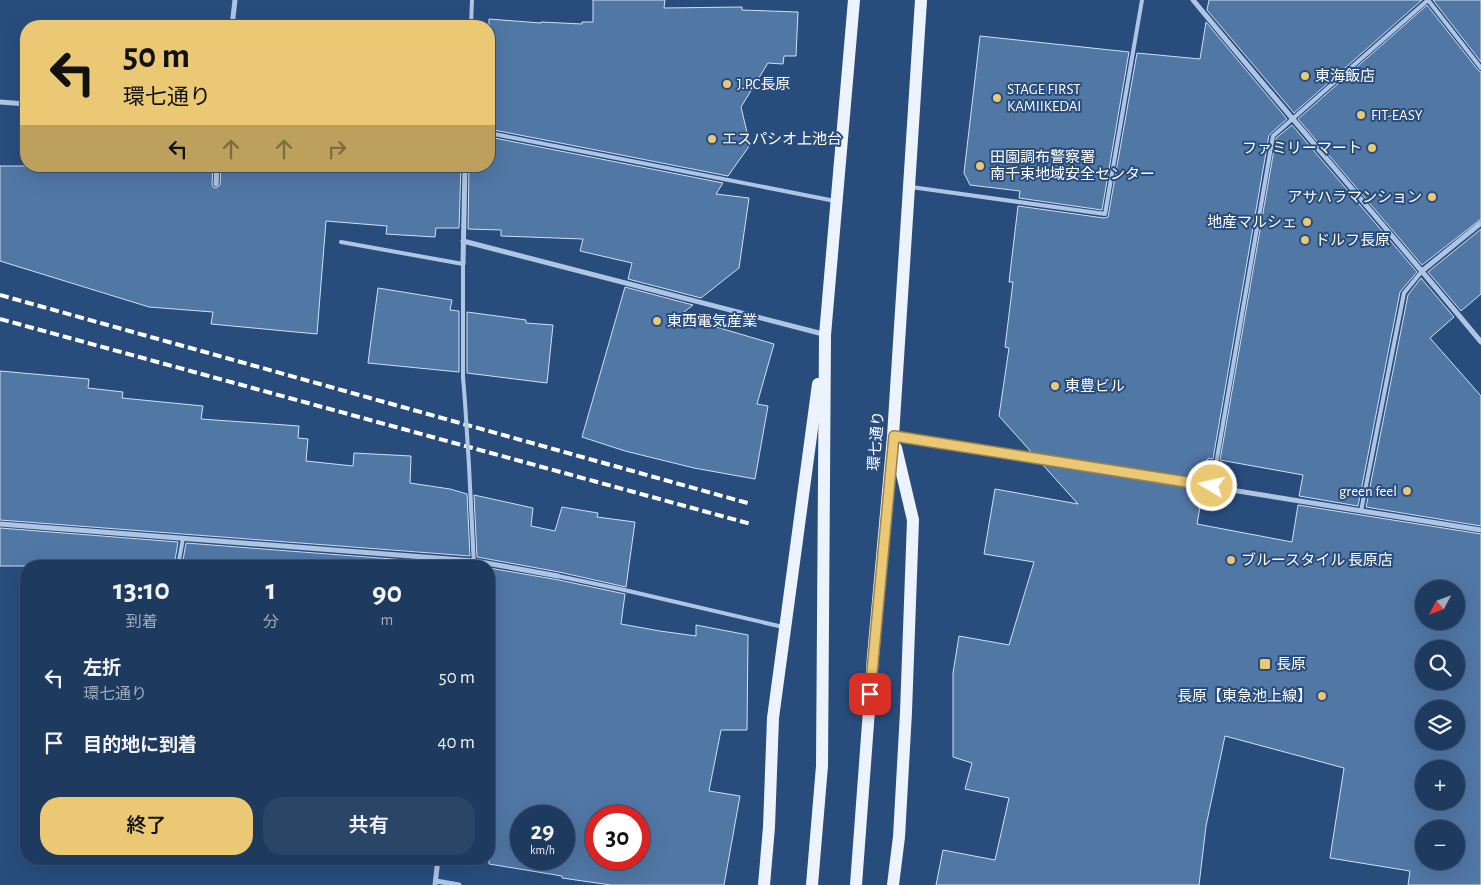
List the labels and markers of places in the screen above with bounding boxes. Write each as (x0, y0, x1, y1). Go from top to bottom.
place label: 東海飯店 (1315, 68, 1375, 84)
marker: 東海飯店 (1299, 70, 1311, 82)
place label: J.P.C長原 (737, 77, 790, 92)
marker: J.P.C長原 (721, 78, 733, 90)
place label: STAGE FIRST KAMIIKEDAI (1007, 82, 1081, 114)
marker: STAGE FIRST KAMIIKEDAI (991, 92, 1003, 104)
place label: FIT-EASY (1371, 108, 1423, 123)
marker: FIT-EASY (1355, 109, 1367, 121)
place label: エスパシオ上池台 (722, 131, 842, 147)
marker: エスパシオ上池台 (706, 133, 718, 145)
place label: ファミリーマート (1242, 141, 1362, 156)
marker: ファミリーマート (1366, 142, 1378, 154)
place label: 田園調布警察署 南千束地域安全センター (990, 149, 1155, 182)
marker: 田園調布警察署 南千束地域安全センター (974, 160, 986, 172)
place label: アサハラマンション (1288, 190, 1422, 205)
marker: アサハラマンション (1426, 191, 1438, 203)
place label: 地産マルシェ (1207, 214, 1297, 230)
marker: 地産マルシェ (1301, 216, 1313, 228)
place label: ドルフ長原 (1315, 233, 1390, 248)
marker: ドルフ長原 (1299, 234, 1311, 246)
place label: 東西電気産業 (667, 313, 757, 329)
marker: 東西電気産業 (651, 315, 663, 327)
place label: 東豊ビル (1065, 378, 1125, 394)
marker: 東豊ビル (1049, 380, 1061, 392)
place label: green feel (1339, 484, 1397, 499)
marker: green feel (1401, 485, 1413, 497)
place label: ブルースタイル 長原店 (1241, 552, 1393, 568)
marker: ブルースタイル 長原店 (1225, 554, 1237, 566)
marker: 長原 (1258, 657, 1272, 671)
place label: 長原 (1276, 657, 1306, 672)
pin (849, 673, 891, 715)
place label: 長原【東急池上線】 (1177, 687, 1312, 704)
marker: 長原【東急池上線】 (1316, 690, 1328, 702)

